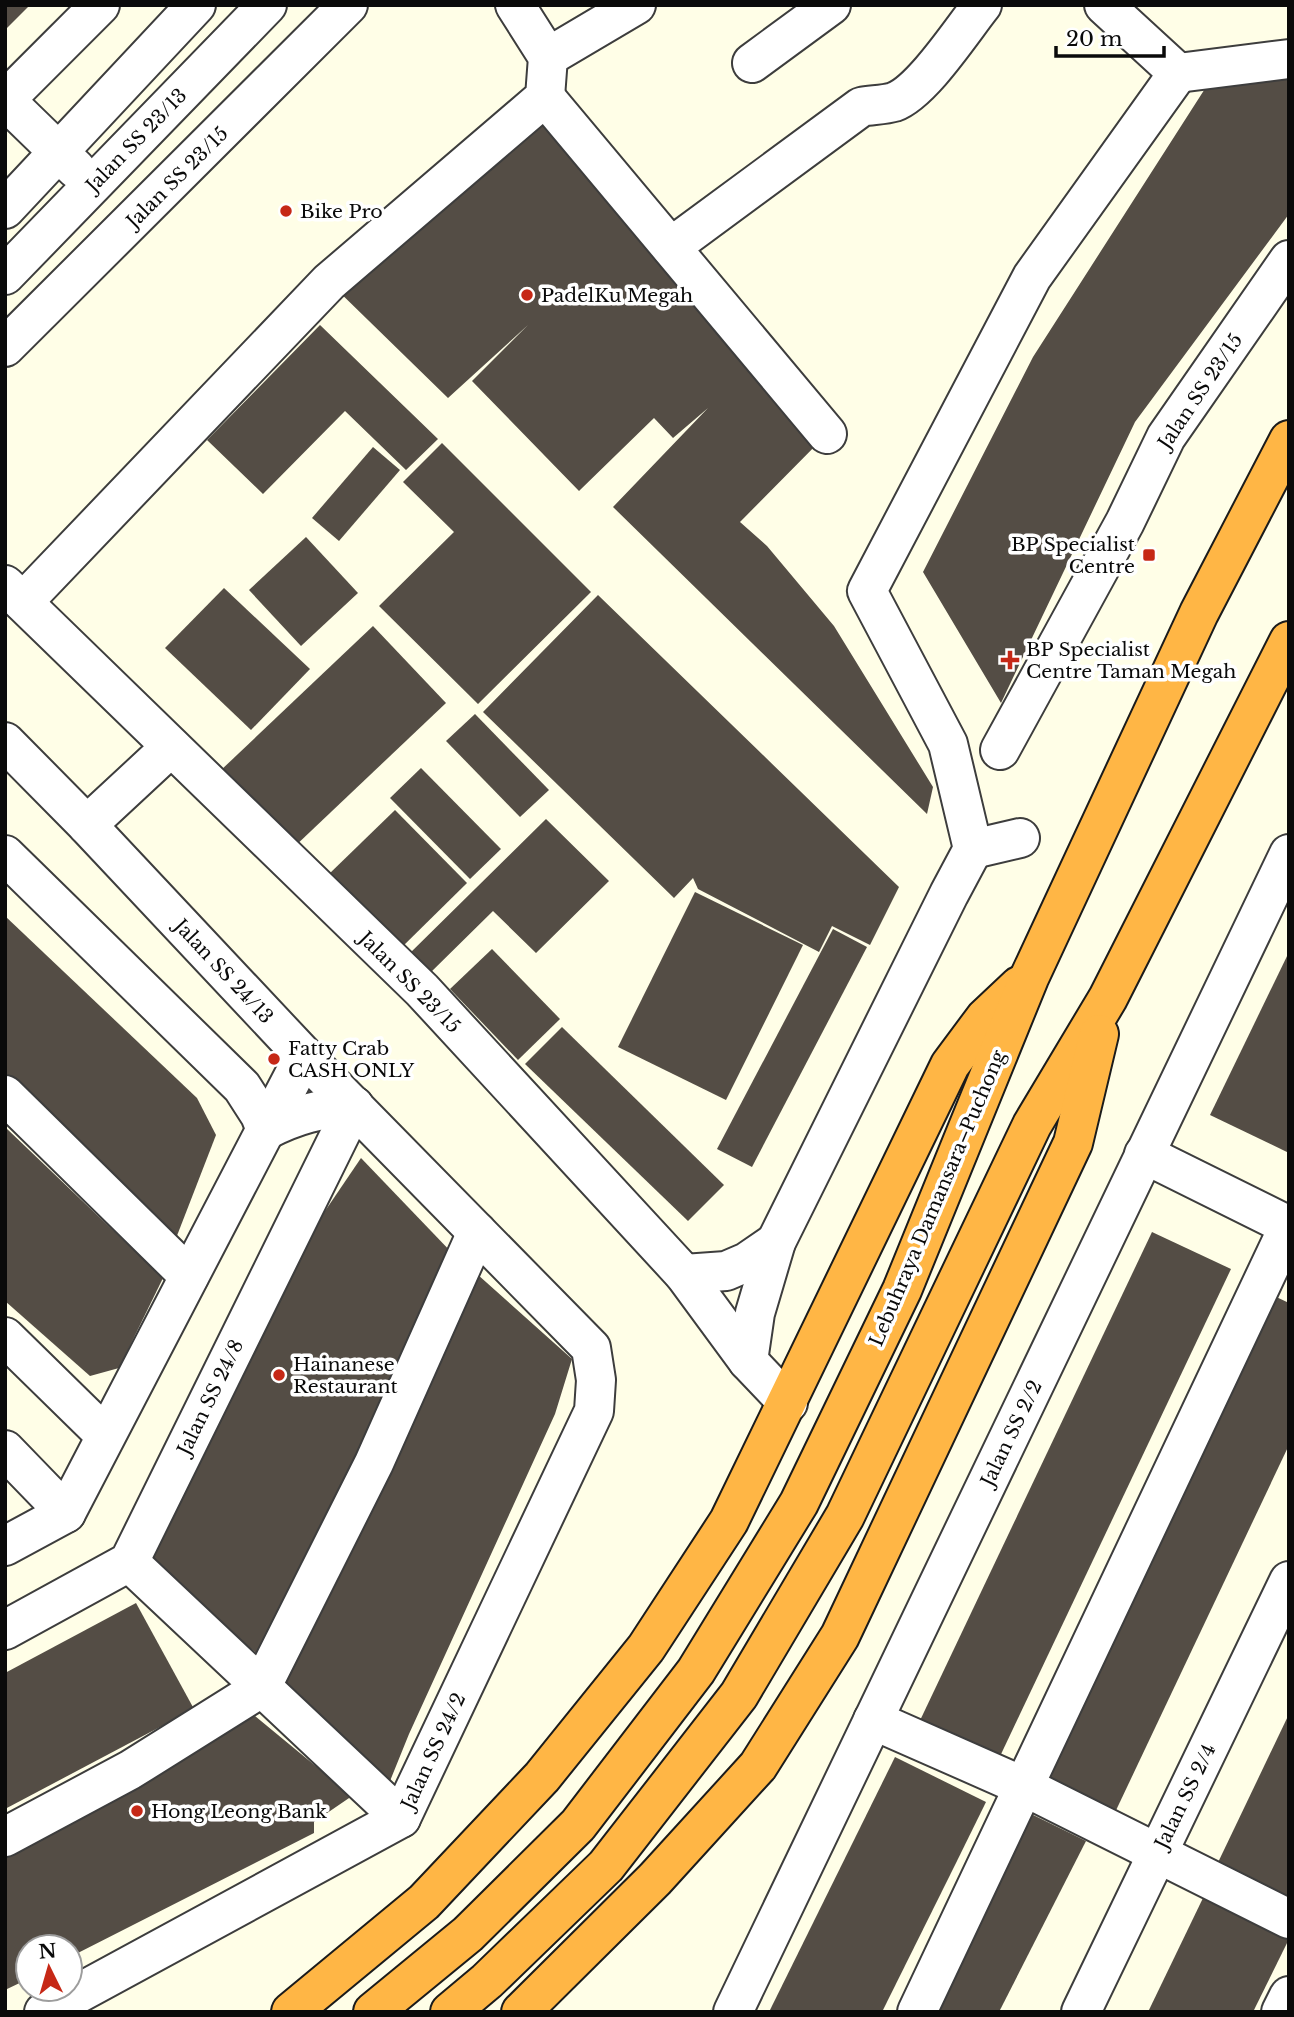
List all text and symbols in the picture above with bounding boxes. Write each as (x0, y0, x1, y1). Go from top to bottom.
scale bar (1056, 14, 1164, 58)
text: 20 m (1066, 26, 1123, 52)
street label: Jalan SS 23/13 (79, 84, 191, 199)
street label: Jalan SS 23/15 (120, 122, 233, 235)
place label: Bike Pro (300, 200, 383, 223)
marker: Bike Pro (278, 203, 294, 219)
place label: PadelKu Megah (541, 284, 693, 307)
marker: PadelKu Megah (519, 287, 535, 303)
street label: Jalan SS 23/15 (1152, 329, 1247, 456)
place label: BP Specialist Centre (1011, 533, 1136, 578)
marker: BP Specialist Centre (1141, 547, 1157, 563)
place label: BP Specialist Centre Taman Megah (1026, 638, 1236, 683)
marker: BP Specialist Centre Taman Megah (1000, 650, 1020, 670)
street label: Jalan SS 24/13 (167, 912, 278, 1028)
street label: Jalan SS 23/15 (352, 925, 465, 1038)
place label: Fatty Crab CASH ONLY (288, 1037, 414, 1082)
street label: Lebuhraya Damansara–Puchong (865, 1046, 1011, 1350)
marker: Fatty Crab CASH ONLY (266, 1051, 282, 1067)
street label: Jalan SS 24/8 (171, 1336, 248, 1461)
place label: Hainanese Restaurant (293, 1353, 398, 1398)
marker: Hainanese Restaurant (271, 1367, 287, 1383)
street label: Jalan SS 2/2 (975, 1377, 1047, 1493)
street label: Jalan SS 24/2 (395, 1689, 470, 1816)
street label: Jalan SS 2/4 (1149, 1740, 1221, 1855)
place label: Hong Leong Bank (151, 1800, 327, 1823)
marker: Hong Leong Bank (129, 1803, 145, 1819)
north arrow (14, 1933, 84, 2003)
text: N (38, 1939, 58, 1964)

